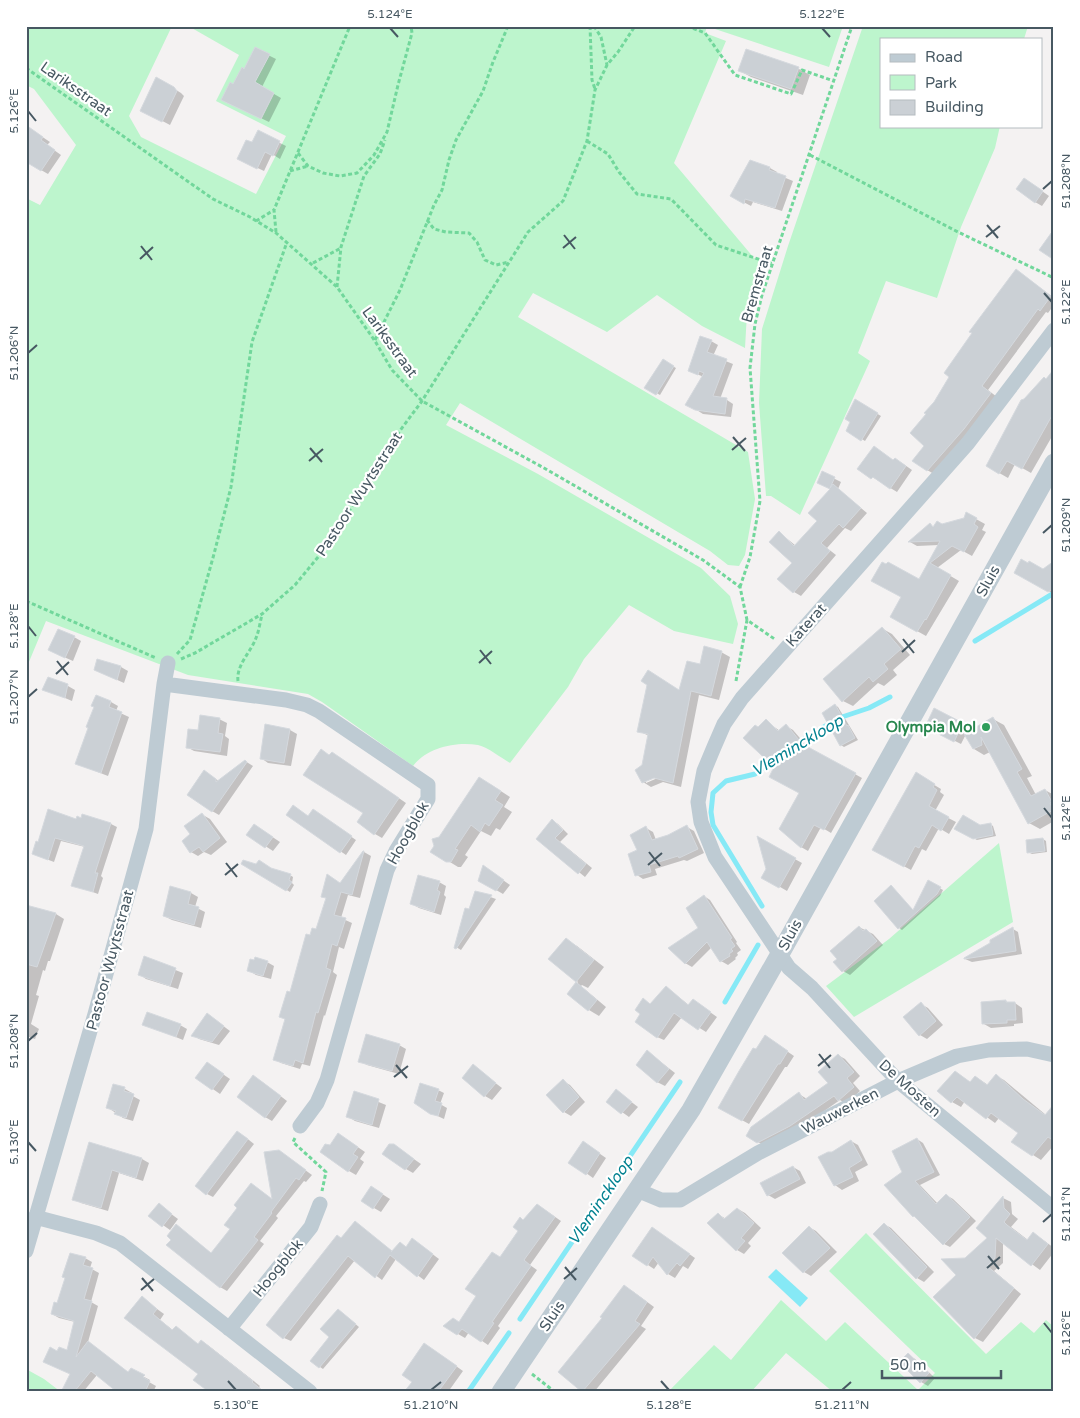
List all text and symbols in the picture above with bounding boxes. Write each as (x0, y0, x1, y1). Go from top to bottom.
text: 5.124°E (367, 7, 413, 21)
text: 5.122°E (799, 7, 845, 21)
legend (880, 38, 1042, 128)
text: Road (925, 48, 963, 66)
street label: Lariksstraat (37, 58, 115, 120)
text: Park (925, 74, 957, 92)
text: 5.126°E (7, 88, 21, 134)
text: Building (925, 98, 984, 116)
text: 51.208°N (1059, 154, 1073, 208)
street label: Bremstraat (737, 243, 777, 325)
text: 5.122°E (1059, 279, 1073, 325)
street label: Lariksstraat (358, 303, 422, 381)
text: 51.206°N (7, 326, 21, 380)
street label: Pastoor Wuytsstraat (312, 428, 406, 560)
text: 51.209°N (1059, 498, 1073, 552)
street label: Sluis (972, 562, 1004, 600)
street label: Katerat (782, 599, 830, 650)
text: 5.128°E (7, 603, 21, 649)
text: 51.207°N (7, 669, 21, 725)
water label: Vleminckloop (748, 710, 848, 781)
place label: Olympia Mol (886, 718, 976, 737)
marker: Olympia Mol (980, 721, 992, 733)
text: 5.124°E (1059, 795, 1073, 841)
street label: Hoogblok (383, 798, 433, 868)
street label: Pastoor Wuytsstraat (83, 887, 138, 1032)
street label: Sluis (774, 916, 806, 954)
text: 51.208°N (7, 1014, 21, 1068)
street label: De Mosten (875, 1055, 945, 1121)
street label: Wauwerken (799, 1084, 881, 1138)
text: 5.130°E (7, 1119, 21, 1165)
water label: Vleminckloop (564, 1151, 638, 1249)
text: 51.211°N (1059, 1187, 1073, 1241)
street label: Hoogblok (249, 1235, 307, 1301)
street label: Sluis (535, 1297, 569, 1335)
text: 5.126°E (1059, 1310, 1073, 1356)
scale bar (882, 1348, 1001, 1380)
text: 50 m (890, 1356, 927, 1374)
text: 5.130°E (213, 1398, 259, 1412)
text: 51.210°N (404, 1398, 458, 1412)
text: 5.128°E (646, 1398, 692, 1412)
text: 51.211°N (815, 1398, 869, 1412)

